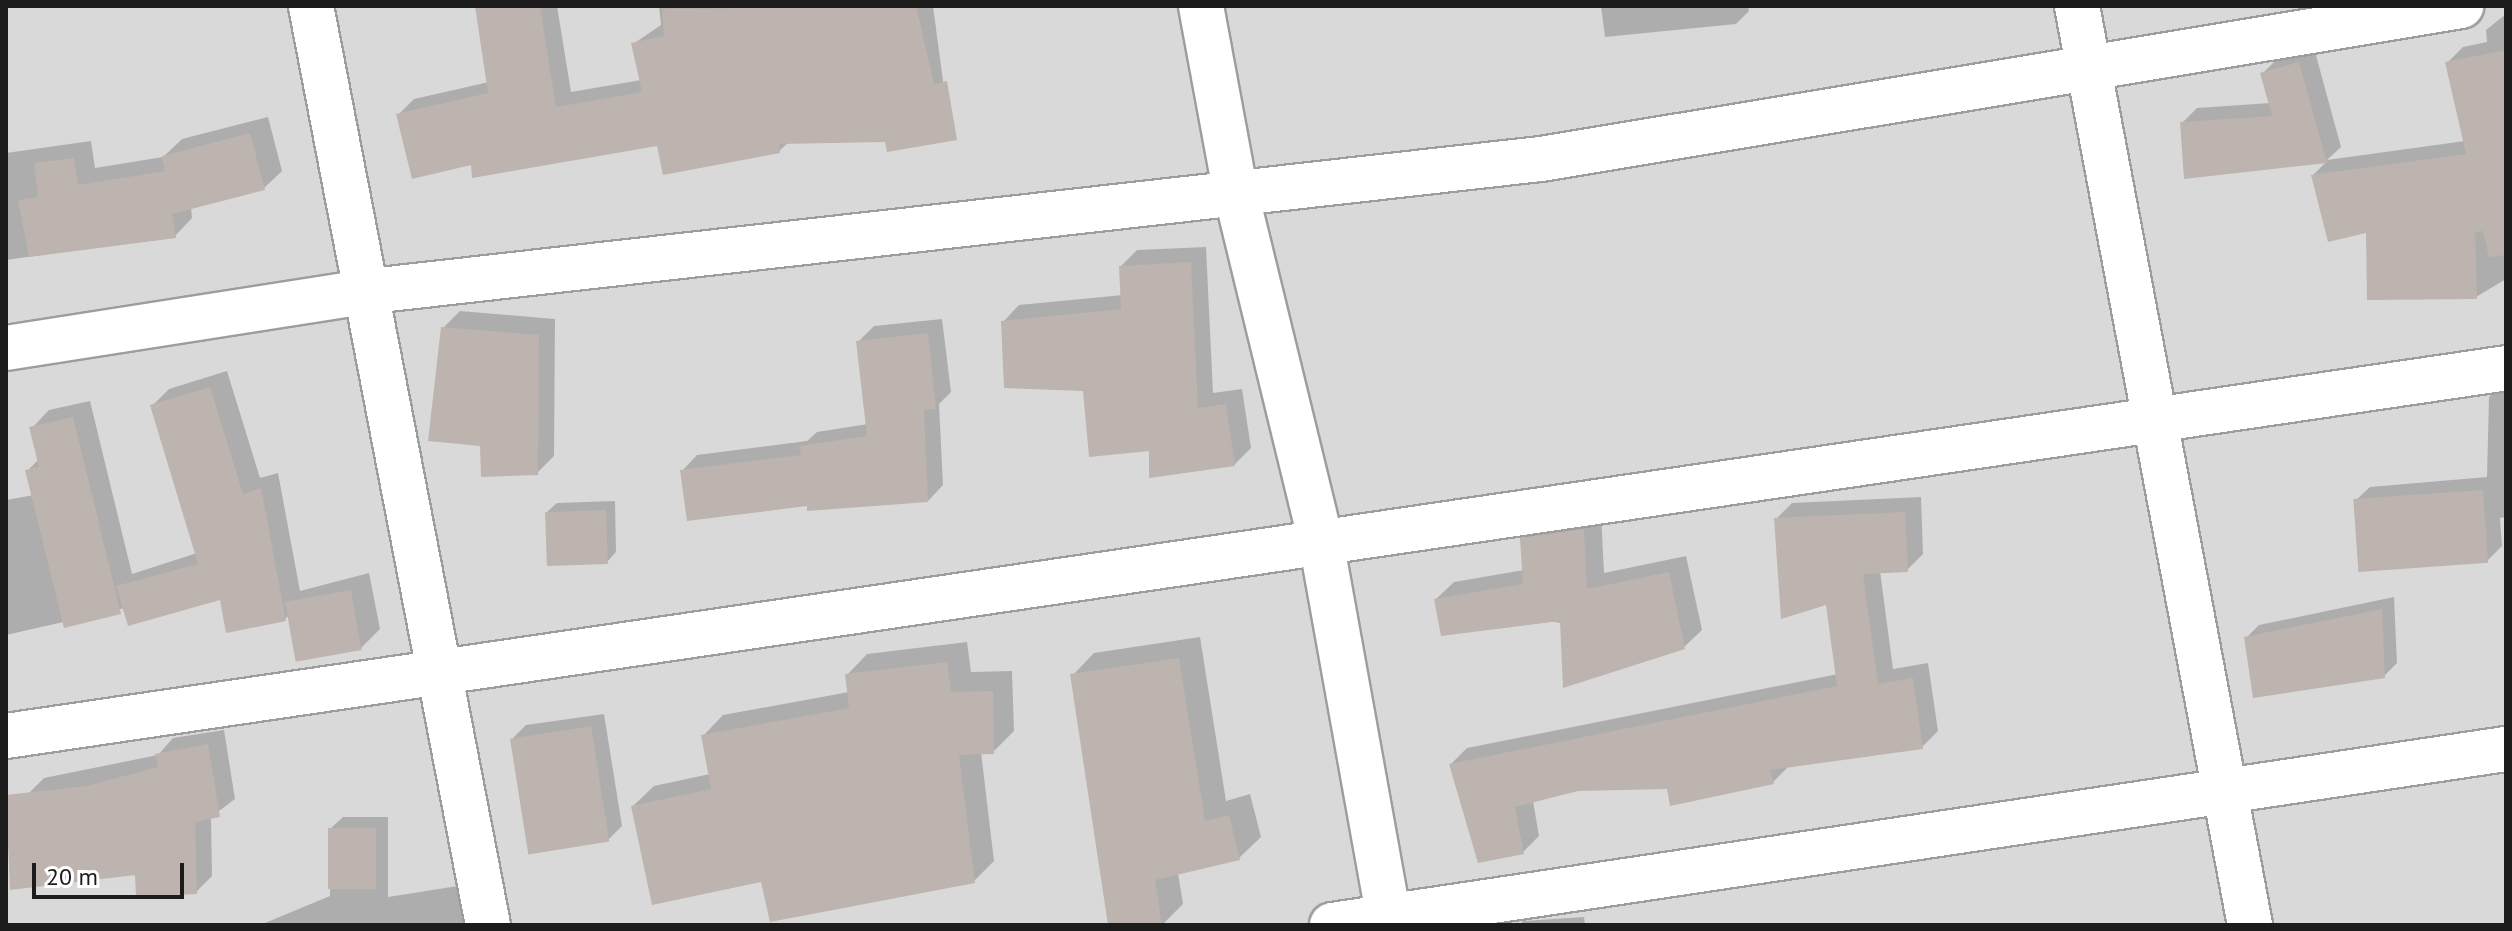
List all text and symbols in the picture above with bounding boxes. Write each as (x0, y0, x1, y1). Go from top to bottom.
scale bar (36, 847, 188, 897)
text: 20 m (46, 861, 98, 892)

